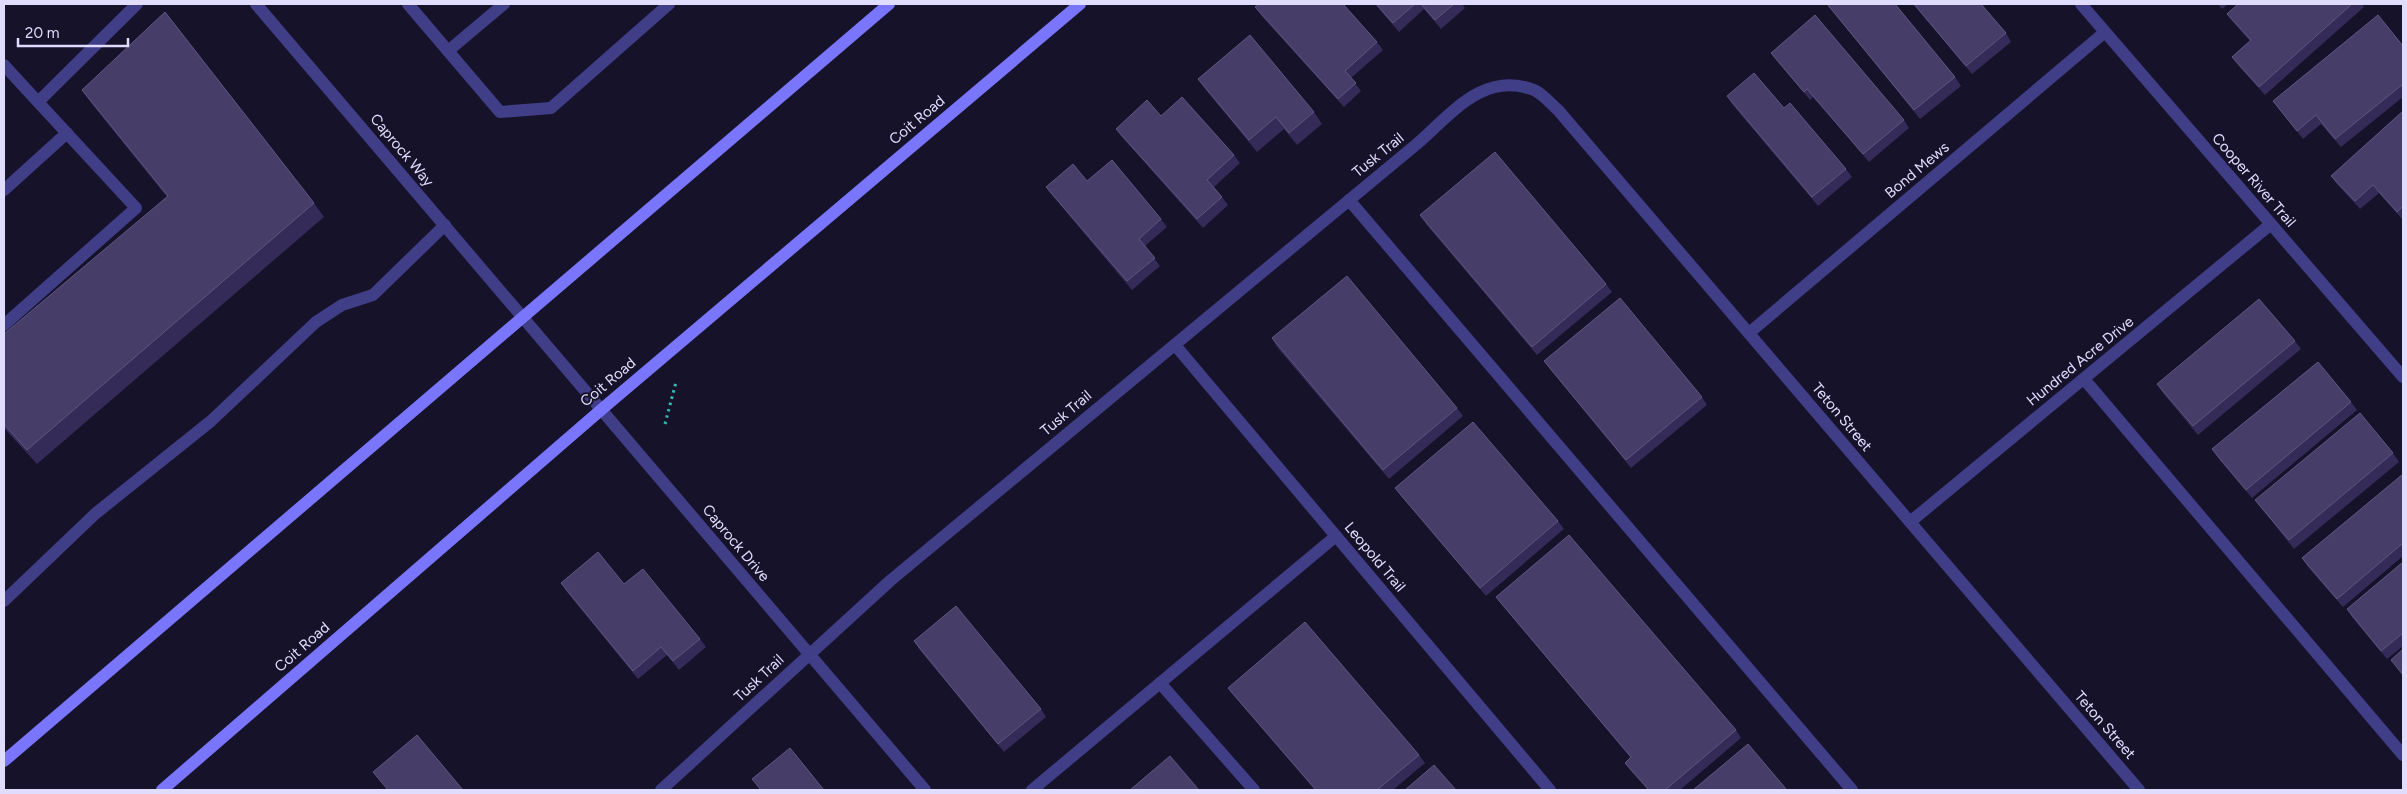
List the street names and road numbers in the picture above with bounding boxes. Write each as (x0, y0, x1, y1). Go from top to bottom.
street label: Coit Road (886, 92, 948, 148)
street label: Caprock Way (366, 110, 438, 190)
street label: Tusk Trail (1349, 129, 1407, 181)
street label: Cooper River Trail (2208, 129, 2300, 231)
street label: Bond Mews (1881, 138, 1953, 202)
street label: Hundred Acre Drive (2023, 312, 2137, 410)
street label: Coit Road (577, 354, 639, 410)
street label: Teton Street (1808, 379, 1876, 455)
street label: Tusk Trail (1037, 386, 1095, 440)
street label: Caprock Drive (699, 501, 773, 585)
street label: Leopold Trail (1341, 519, 1409, 595)
street label: Coit Road (271, 618, 333, 676)
street label: Tusk Trail (731, 651, 787, 705)
street label: Teton Street (2071, 687, 2140, 763)

